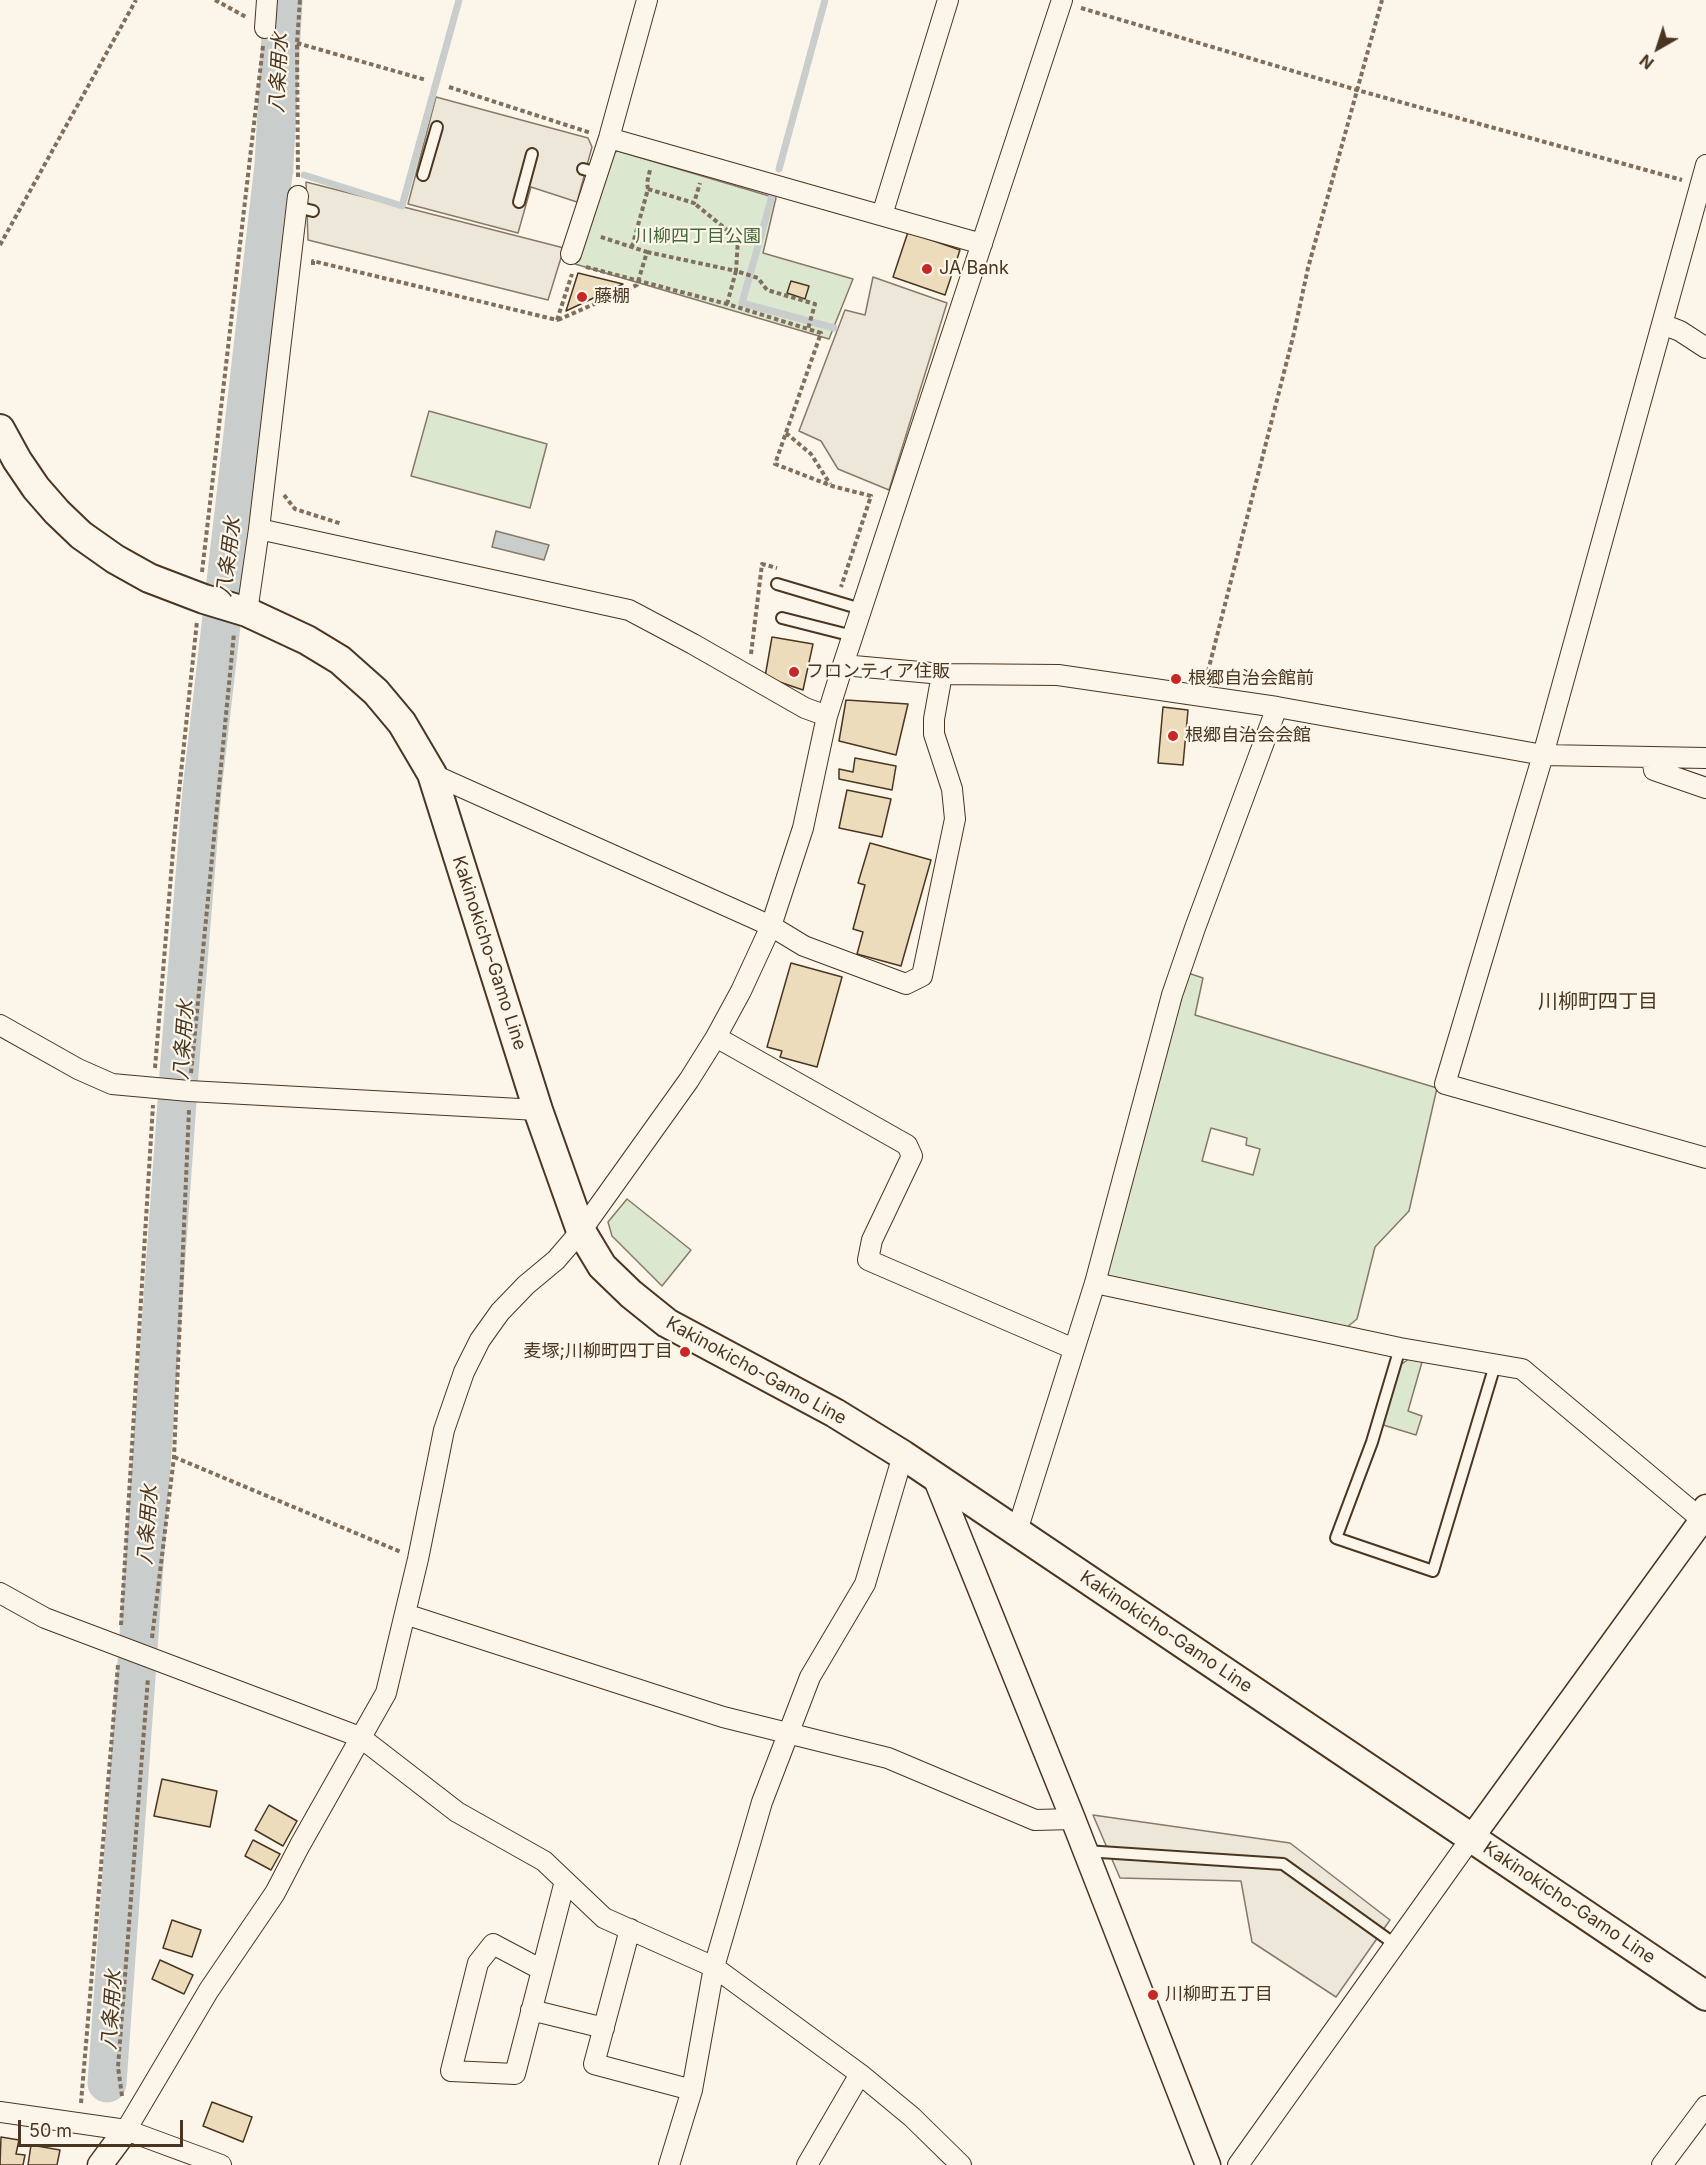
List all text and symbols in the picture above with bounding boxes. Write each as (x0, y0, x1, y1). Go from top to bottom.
north arrow (1628, 18, 1688, 78)
water label: 八条用水 (265, 32, 293, 114)
text: N (1636, 50, 1658, 74)
park label: 川柳四丁目公園 (635, 226, 761, 248)
place label: JA Bank (939, 258, 1009, 280)
marker: JA Bank (920, 262, 934, 276)
place label: 藤棚 (594, 286, 630, 308)
marker: 藤棚 (575, 290, 589, 304)
water label: 八条用水 (212, 516, 246, 598)
place label: フロンティア住販 (806, 661, 950, 683)
marker: フロンティア住販 (787, 665, 801, 679)
place label: 根郷自治会館前 (1188, 668, 1314, 690)
marker: 根郷自治会館前 (1169, 672, 1183, 686)
place label: 根郷自治会会館 (1185, 725, 1311, 747)
marker: 根郷自治会会館 (1166, 729, 1180, 743)
street label: Kakinokicho-Gamo Line (447, 853, 531, 1053)
district label: 川柳町四丁目 (1538, 990, 1658, 1014)
water label: 八条用水 (169, 999, 199, 1081)
street label: Kakinokicho-Gamo Line (662, 1312, 850, 1430)
place label: 麦塚;川柳町四丁目 (524, 1341, 673, 1363)
marker: 麦塚;川柳町四丁目 (678, 1345, 692, 1359)
water label: 八条用水 (133, 1484, 163, 1566)
street label: Kakinokicho-Gamo Line (1076, 1566, 1256, 1698)
street label: Kakinokicho-Gamo Line (1479, 1837, 1659, 1969)
water label: 八条用水 (97, 1969, 127, 2051)
place label: 川柳町五丁目 (1165, 1984, 1273, 2006)
marker: 川柳町五丁目 (1146, 1988, 1160, 2002)
scale bar (21, 2108, 186, 2146)
text: 50 m (29, 2120, 72, 2141)

